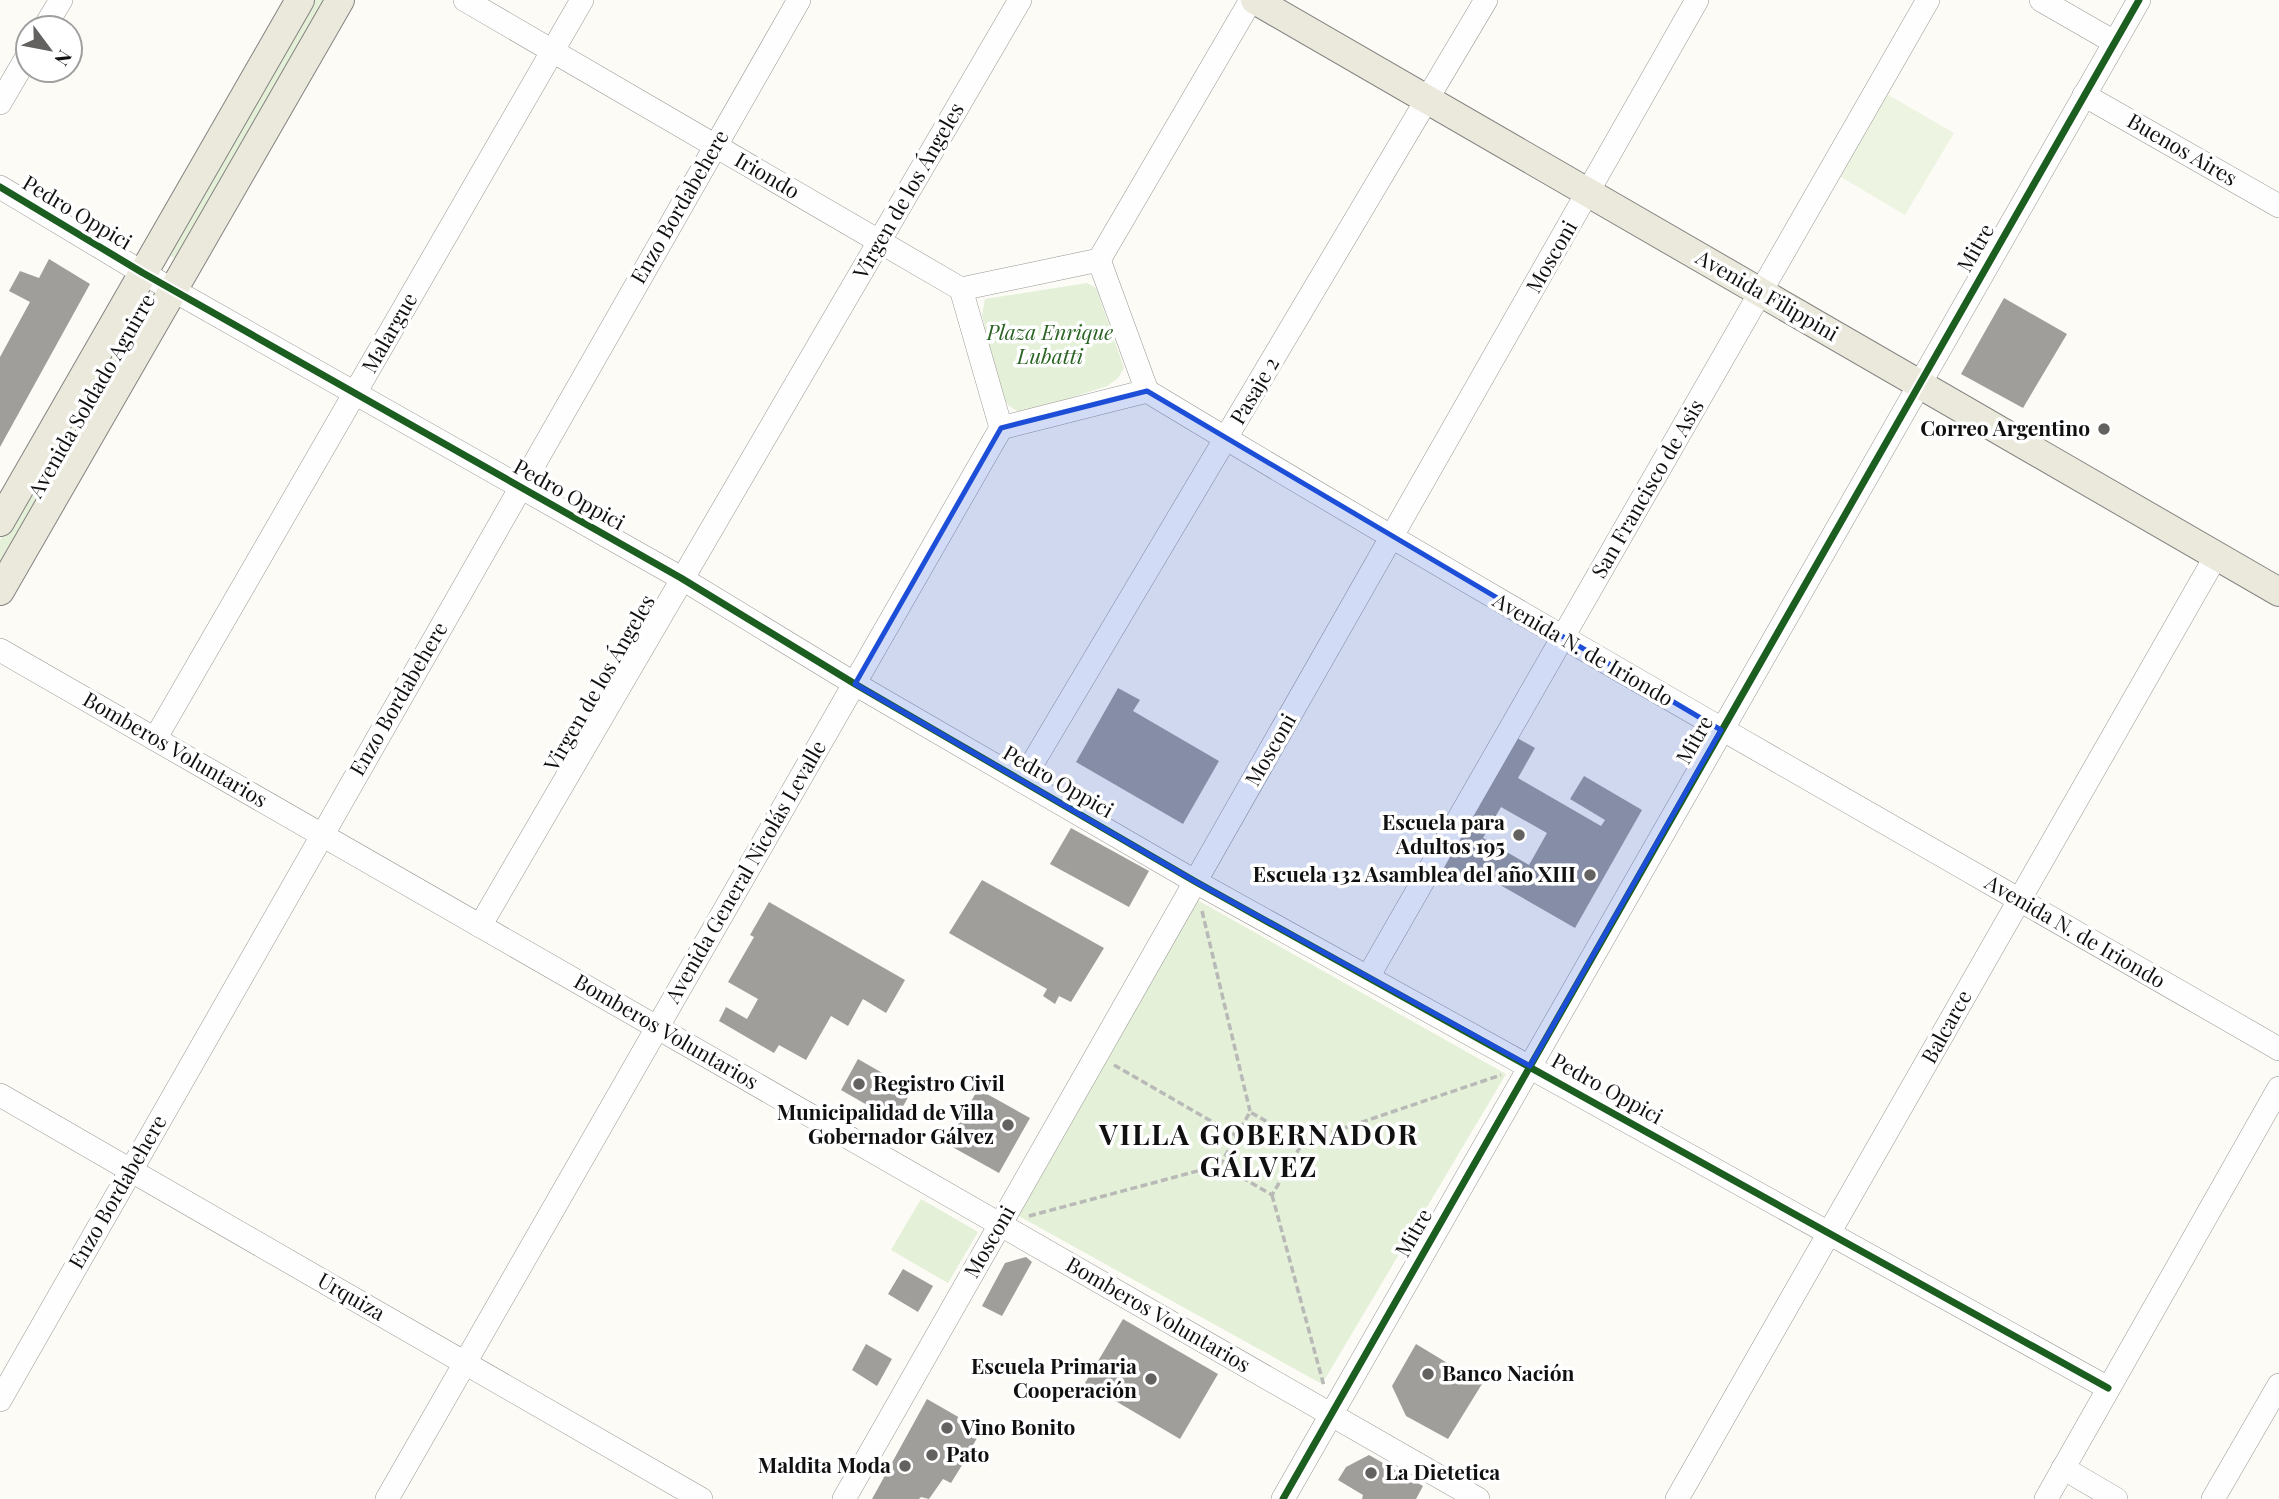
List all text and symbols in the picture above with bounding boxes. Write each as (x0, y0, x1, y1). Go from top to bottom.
north arrow (14, 14, 84, 84)
text: N (49, 46, 79, 71)
street label: Virgen de los Ángeles (845, 97, 969, 284)
street label: Buenos Aires (2123, 106, 2243, 191)
street label: Enzo Bordabehere (623, 124, 734, 288)
street label: Iriondo (731, 145, 805, 204)
street label: Pedro Oppici (18, 168, 138, 255)
street label: Mosconi (1518, 215, 1582, 297)
street label: Mitre (1949, 218, 1999, 276)
street label: Avenida Filippini (1691, 242, 1844, 346)
street label: Malargue (354, 287, 422, 377)
street label: Avenida Soldado Aguirre (20, 288, 160, 503)
park label: Plaza Enrique Lubatti (986, 317, 1113, 369)
street label: Pasaje 2 (1222, 351, 1284, 429)
street label: San Francisco de Asis (1584, 394, 1709, 582)
place label: Correo Argentino (1920, 413, 2090, 441)
marker: Correo Argentino (2096, 421, 2112, 437)
street label: Pedro Oppici (509, 451, 631, 535)
street label: Avenida N. de Iriondo (1488, 585, 1679, 711)
street label: Virgen de los Ángeles (536, 589, 660, 776)
street label: Enzo Bordabehere (342, 616, 453, 780)
street label: Bomberos Voluntarios (79, 684, 273, 812)
street label: Mosconi (1237, 708, 1301, 790)
street label: Mitre (1668, 710, 1718, 768)
street label: Avenida General Nicolás Levalle (657, 735, 831, 1008)
street label: Pedro Oppici (999, 737, 1119, 823)
place label: Escuela para Adultos 195 (1382, 807, 1505, 859)
marker: Escuela para Adultos 195 (1511, 827, 1527, 843)
place label: Escuela 132 Asamblea del año XIII (1253, 859, 1576, 887)
marker: Escuela 132 Asamblea del año XIII (1582, 867, 1598, 883)
street label: Avenida N. de Iriondo (1980, 867, 2171, 993)
street label: Bomberos Voluntarios (570, 966, 764, 1094)
street label: Balcarce (1914, 984, 1977, 1068)
street label: Pedro Oppici (1547, 1045, 1669, 1129)
place label: Registro Civil (873, 1068, 1005, 1096)
marker: Registro Civil (851, 1076, 867, 1092)
place label: Municipalidad de Villa Gobernador Gálvez (777, 1097, 994, 1149)
street label: Enzo Bordabehere (61, 1109, 172, 1273)
district label: VILLA GOBERNADOR GÁLVEZ (1098, 1115, 1419, 1184)
marker: Municipalidad de Villa Gobernador Gálvez (1000, 1117, 1016, 1133)
street label: Mosconi (956, 1200, 1020, 1282)
street label: Mitre (1387, 1203, 1437, 1261)
street label: Bomberos Voluntarios (1062, 1249, 1256, 1377)
street label: Urquiza (313, 1265, 391, 1326)
place label: Escuela Primaria Cooperación (971, 1351, 1137, 1403)
place label: Banco Nación (1442, 1358, 1575, 1386)
marker: Banco Nación (1420, 1366, 1436, 1382)
marker: Escuela Primaria Cooperación (1143, 1371, 1159, 1387)
place label: Vino Bonito (960, 1412, 1075, 1440)
marker: Vino Bonito (939, 1420, 955, 1436)
place label: Pato (946, 1439, 989, 1467)
marker: Pato (924, 1447, 940, 1463)
place label: Maldita Moda (758, 1450, 891, 1478)
place label: La Dietetica (1385, 1457, 1500, 1485)
marker: Maldita Moda (897, 1458, 913, 1474)
marker: La Dietetica (1363, 1465, 1379, 1481)

